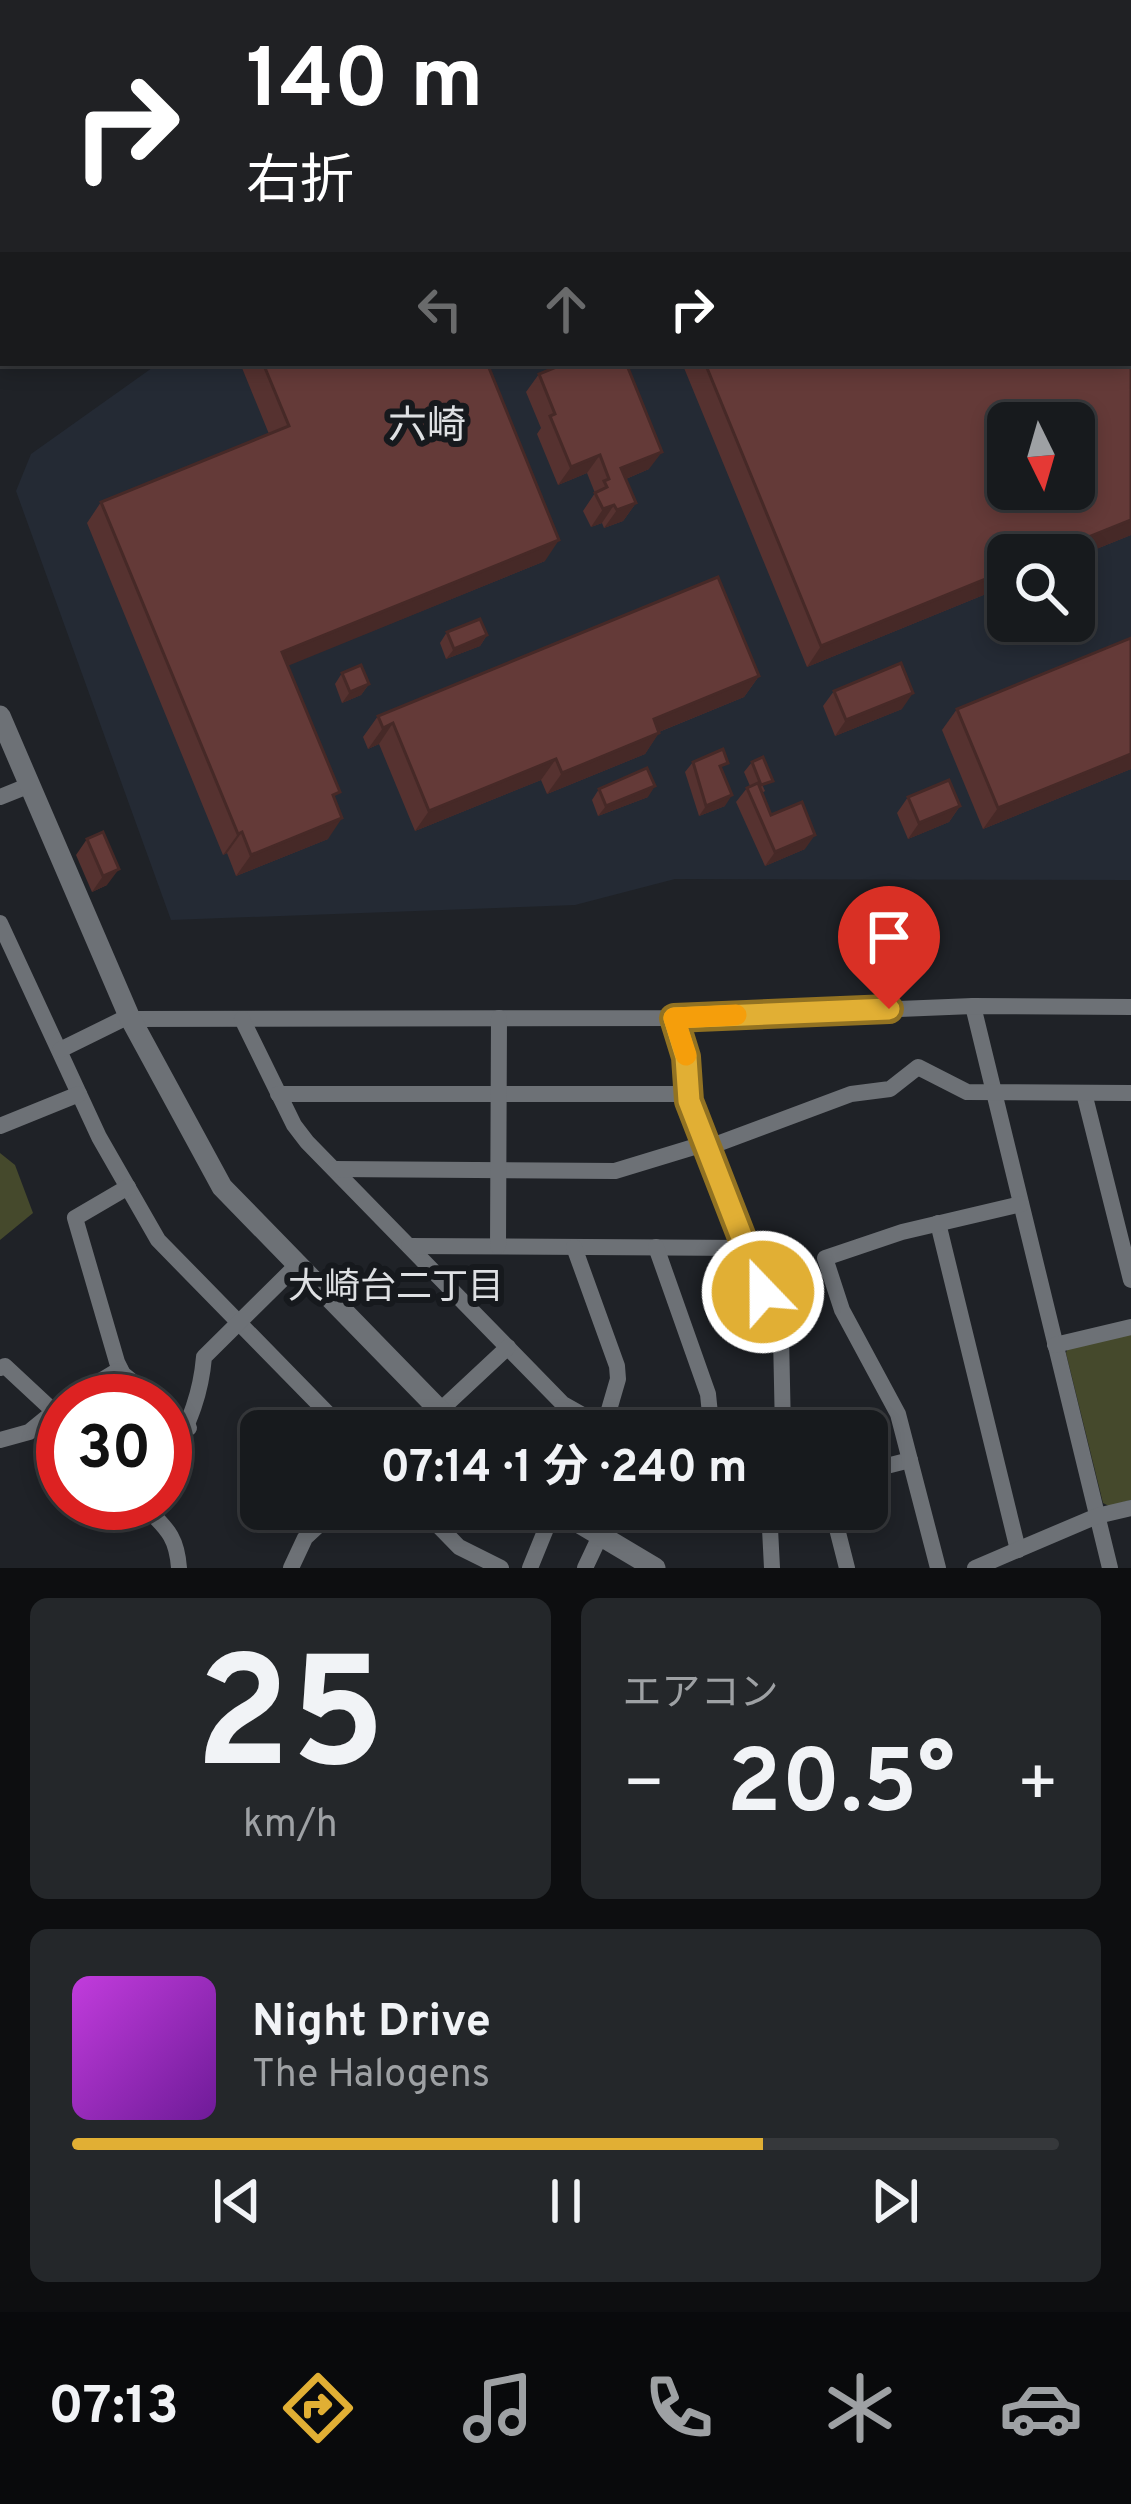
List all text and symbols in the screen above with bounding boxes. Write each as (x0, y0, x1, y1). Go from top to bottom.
text: 140 m (246, 31, 483, 137)
icon: right (48, 48, 204, 204)
text: 右折 (246, 150, 354, 219)
icon: left (407, 276, 473, 342)
icon: ahead (533, 276, 599, 342)
icon: right (659, 276, 725, 342)
north arrow (987, 402, 1095, 510)
map controls (987, 402, 1095, 642)
district label: 六崎 (388, 404, 466, 453)
button: search (987, 534, 1095, 642)
pin (838, 886, 940, 1009)
icon: arrive (856, 904, 922, 970)
position arrow (700, 1229, 826, 1355)
district label: 大崎台二丁目 (288, 1266, 504, 1312)
speed limit sign: 30 (36, 1374, 192, 1530)
text: 07:14 · 1 分 · 240 m (381, 1441, 747, 1498)
text: 25 (195, 1625, 386, 1823)
text: エアコン (623, 1671, 779, 1720)
text: 20.5° (726, 1731, 955, 1844)
text: − (623, 1746, 665, 1829)
text: + (1016, 1746, 1059, 1829)
text: km/h (243, 1802, 338, 1851)
text: Night Drive (252, 1995, 491, 2052)
text: The Halogens (252, 2052, 490, 2101)
icon: previous (204, 2168, 270, 2234)
icon: pause (533, 2168, 599, 2234)
icon: next (862, 2168, 928, 2234)
icon: directions (276, 2366, 360, 2450)
icon: music (456, 2366, 540, 2450)
icon: phone (637, 2366, 721, 2450)
icon: climate (818, 2366, 902, 2450)
icon: car (999, 2366, 1083, 2450)
text: 07:13 (48, 2374, 179, 2443)

